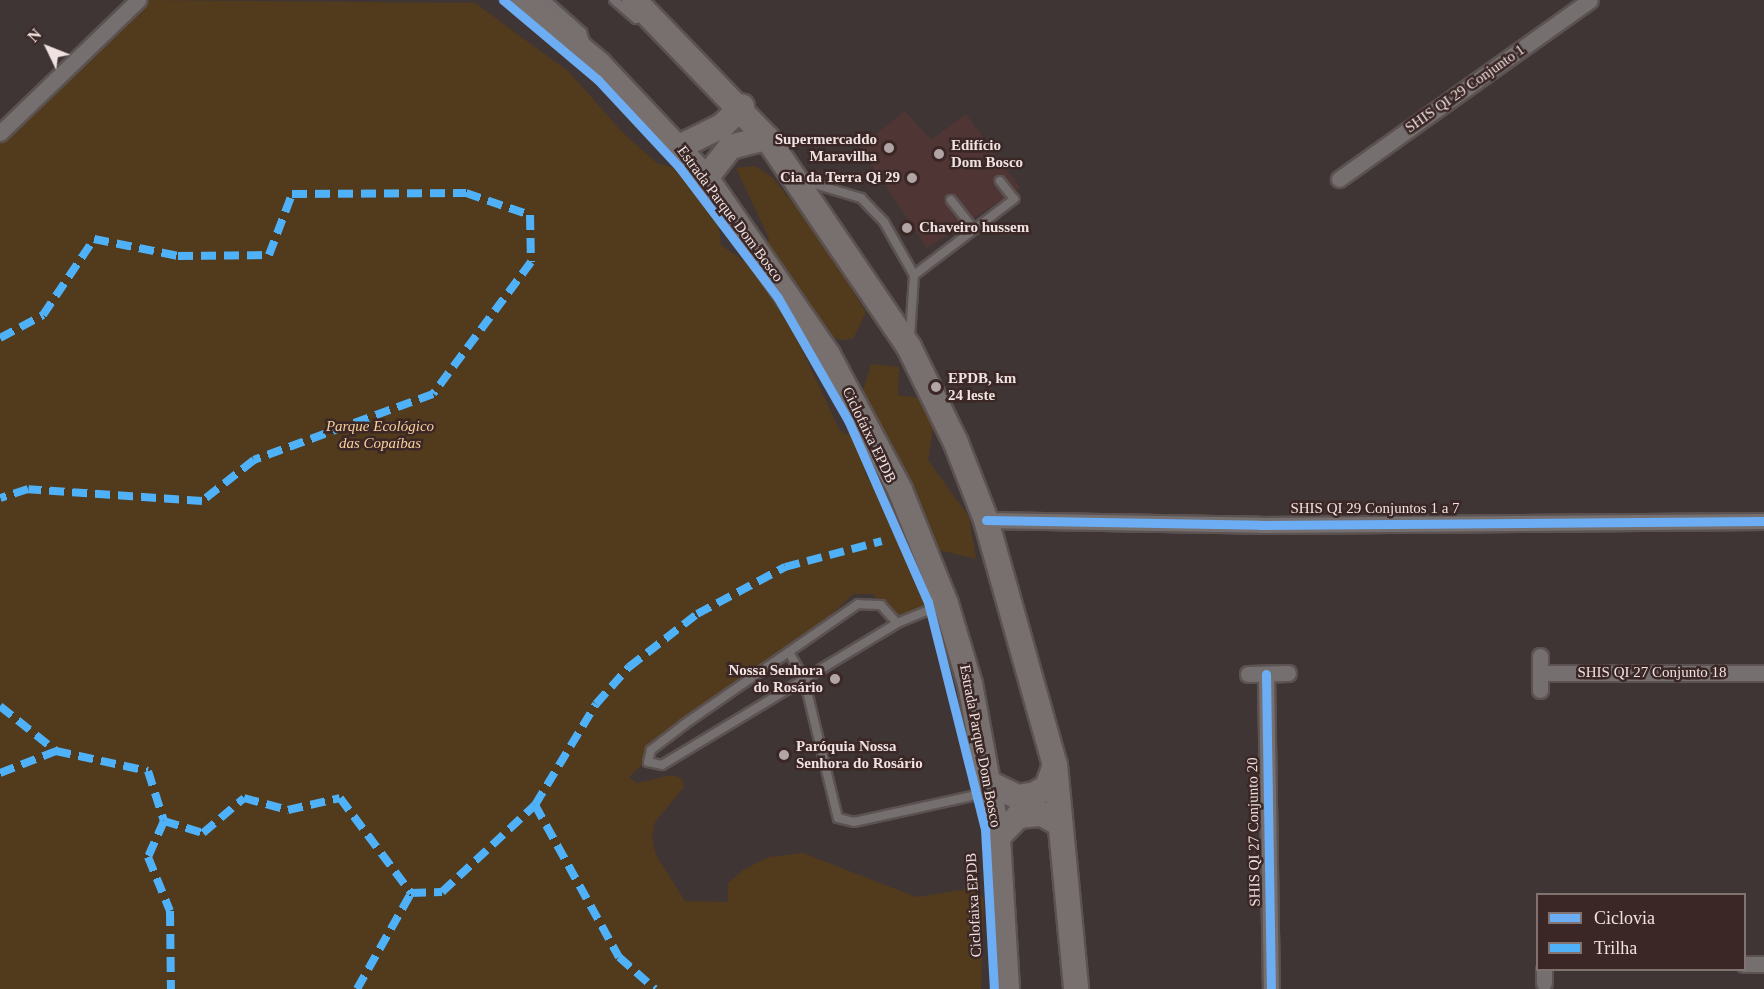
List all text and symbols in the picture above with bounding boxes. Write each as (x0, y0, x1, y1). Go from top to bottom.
north arrow (18, 18, 78, 78)
text: N (24, 25, 45, 45)
street label: SHIS QI 29 Conjunto 1 (1402, 41, 1528, 137)
place label: Supermercaddo Maravilha (775, 130, 877, 165)
place label: Edifício Dom Bosco (951, 136, 1023, 171)
marker: Supermercaddo Maravilha (882, 141, 896, 155)
street label: Estrada Parque Dom Bosco (673, 143, 787, 285)
marker: Edifício Dom Bosco (932, 147, 946, 161)
place label: Cia da Terra Qi 29 (780, 169, 900, 187)
marker: Cia da Terra Qi 29 (905, 171, 919, 185)
place label: Chaveiro hussem (919, 219, 1029, 237)
marker: Chaveiro hussem (900, 221, 914, 235)
place label: EPDB, km 24 leste (948, 369, 1016, 404)
marker: EPDB, km 24 leste (929, 380, 943, 394)
street label: Ciclofaixa EPDB (838, 384, 900, 486)
park label: Parque Ecológico das Copaíbas (326, 417, 434, 452)
street label: SHIS QI 29 Conjuntos 1 a 7 (1290, 500, 1460, 518)
place label: Nossa Senhora do Rosário (728, 661, 823, 696)
street label: Estrada Parque Dom Bosco (955, 663, 1005, 829)
street label: SHIS QI 27 Conjunto 18 (1577, 664, 1727, 682)
marker: Nossa Senhora do Rosário (828, 672, 842, 686)
place label: Paróquia Nossa Senhora do Rosário (796, 737, 923, 772)
marker: Paróquia Nossa Senhora do Rosário (777, 748, 791, 762)
street label: SHIS QI 27 Conjunto 20 (1244, 757, 1264, 907)
street label: Ciclofaixa EPDB (962, 852, 986, 958)
legend (1536, 893, 1746, 971)
text: Ciclovia (1594, 908, 1655, 928)
text: Trilha (1594, 938, 1637, 958)

